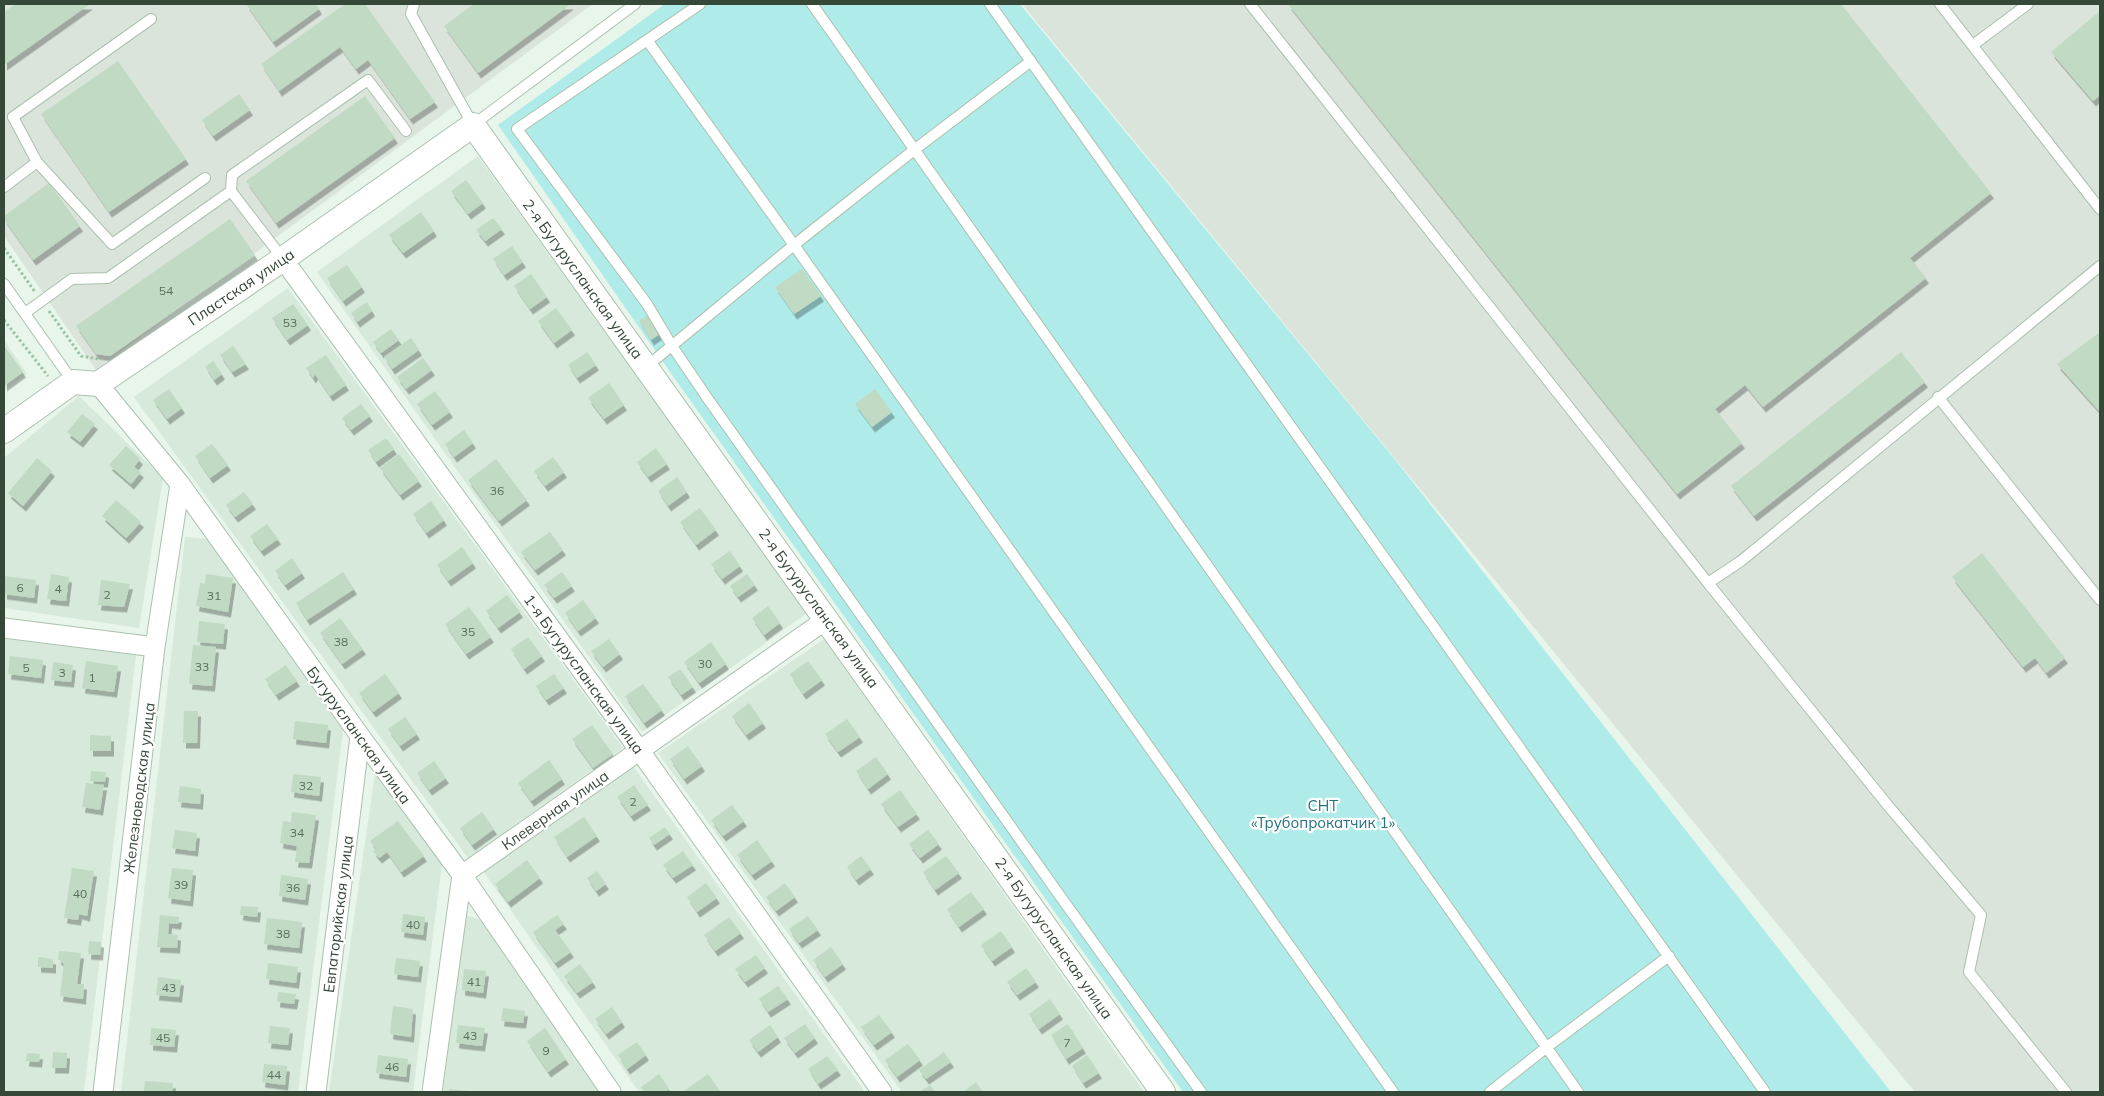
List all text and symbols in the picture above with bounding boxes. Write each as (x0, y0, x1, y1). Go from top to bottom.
street label: 2-я Бугурусланская улица (519, 195, 647, 363)
street label: Пластская улица (184, 244, 298, 330)
house number: 54 (159, 283, 173, 298)
house number: 53 (283, 315, 297, 330)
house number: 36 (490, 483, 504, 498)
street label: 2-я Бугурусланская улица (755, 524, 883, 692)
house number: 6 (16, 580, 24, 595)
house number: 4 (54, 581, 62, 596)
house number: 2 (103, 587, 111, 602)
house number: 31 (207, 588, 221, 603)
street label: 1-я Бугурусланская улица (520, 590, 648, 758)
house number: 35 (461, 624, 475, 639)
house number: 38 (334, 634, 348, 649)
house number: 30 (698, 656, 712, 671)
house number: 33 (195, 659, 209, 674)
house number: 5 (22, 660, 30, 675)
street label: Бугурусланская улица (303, 663, 415, 807)
house number: 3 (58, 665, 66, 680)
house number: 1 (88, 670, 96, 685)
street label: Железноводская улица (119, 701, 159, 875)
street label: Клеверная улица (498, 766, 612, 854)
house number: 32 (299, 778, 313, 793)
house number: 2 (629, 794, 637, 809)
park label: СНТ «Трубопрокатчик 1» (1251, 796, 1395, 832)
house number: 34 (290, 825, 304, 840)
street label: Евпаторийская улица (319, 834, 357, 994)
street label: 2-я Бугурусланская улица (991, 854, 1117, 1022)
house number: 39 (174, 877, 188, 892)
house number: 36 (286, 880, 300, 895)
house number: 40 (73, 886, 87, 901)
house number: 40 (406, 917, 420, 932)
house number: 38 (276, 926, 290, 941)
house number: 41 (467, 974, 481, 989)
house number: 43 (162, 980, 176, 995)
house number: 43 (463, 1028, 477, 1043)
house number: 45 (156, 1030, 170, 1045)
house number: 7 (1063, 1035, 1071, 1050)
house number: 9 (542, 1043, 550, 1058)
house number: 46 (385, 1059, 399, 1074)
house number: 44 (267, 1067, 281, 1082)

